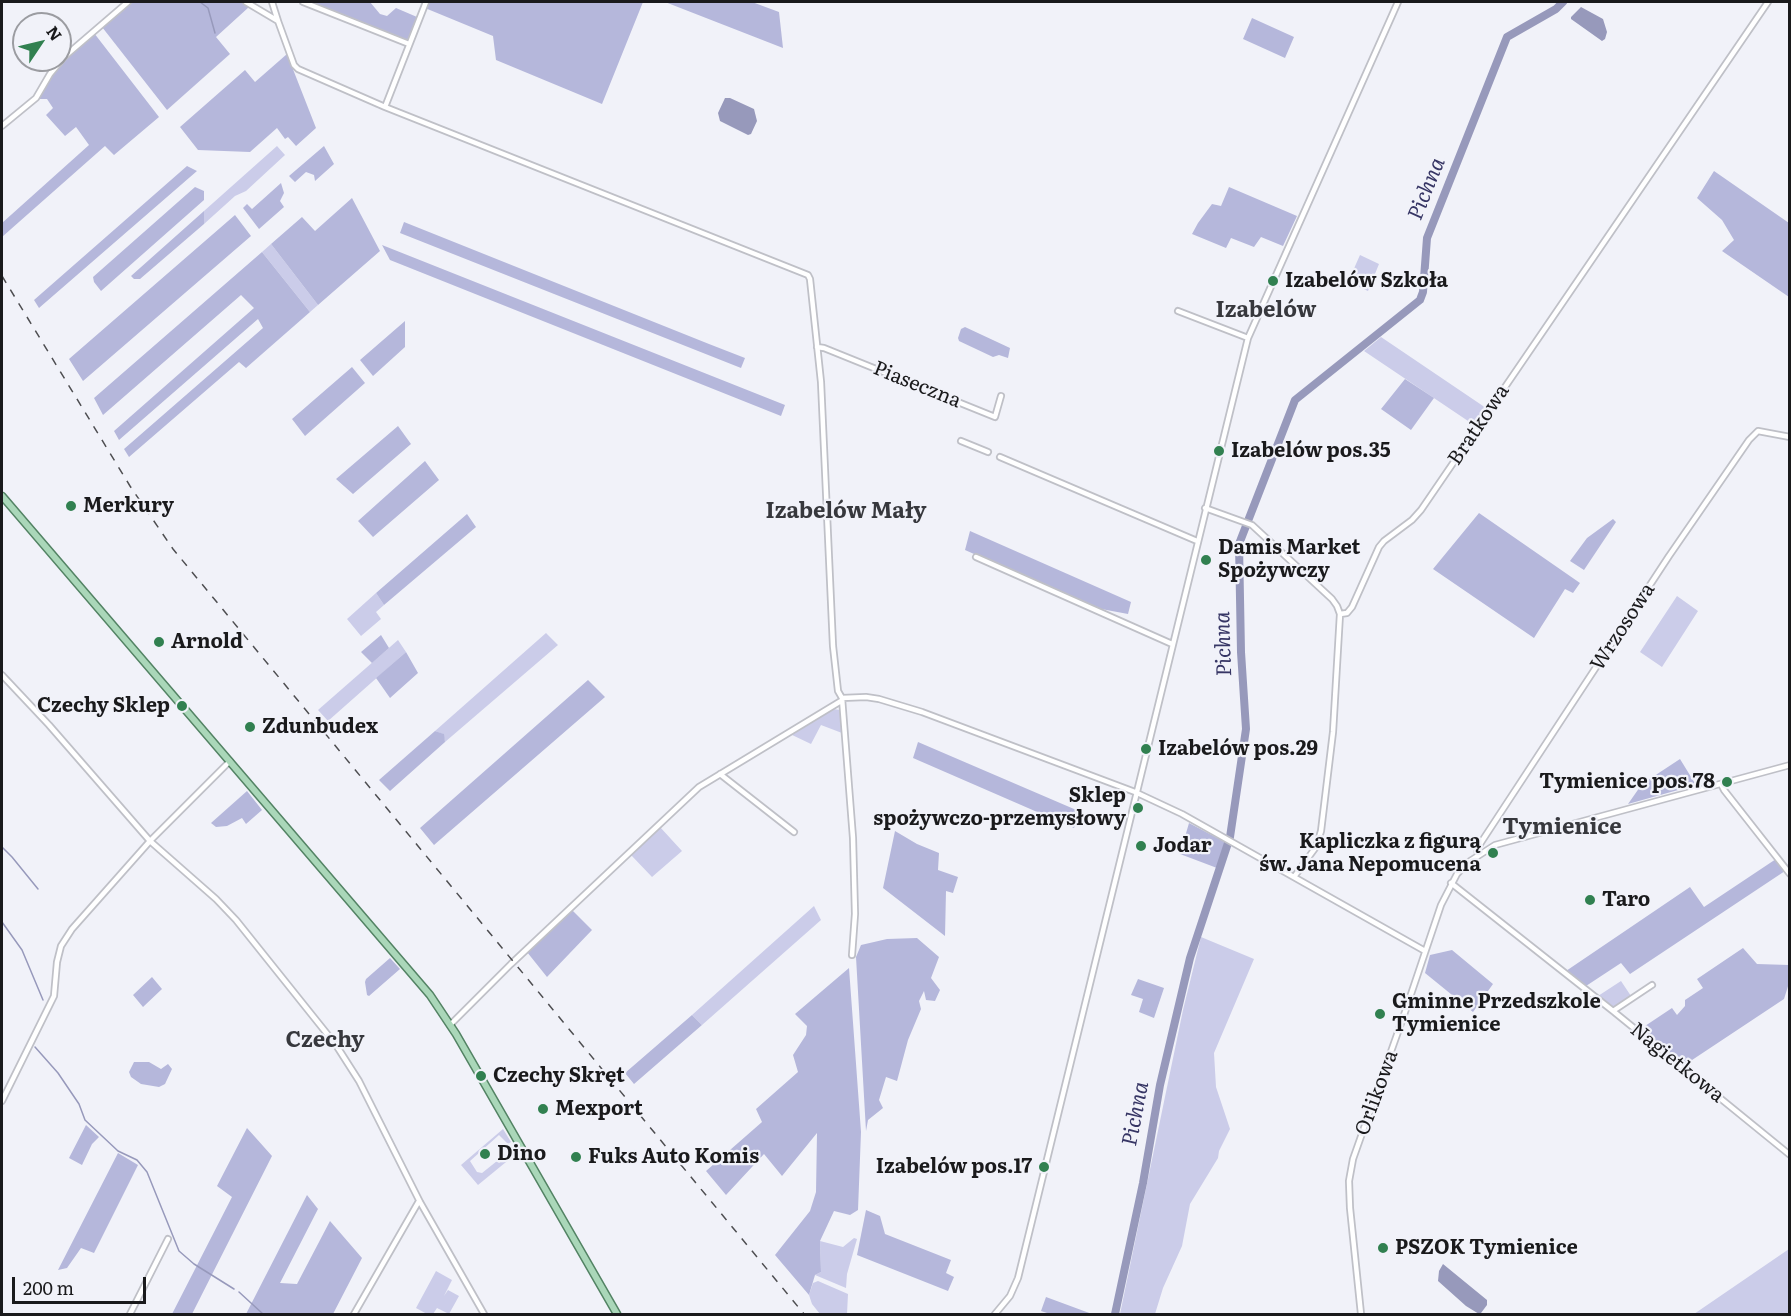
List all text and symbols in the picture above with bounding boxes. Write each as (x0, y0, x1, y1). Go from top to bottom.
north arrow (12, 12, 72, 72)
text: N (41, 20, 69, 45)
water label: Pichna (1403, 154, 1451, 224)
place label: Izabelów Szkoła (1285, 269, 1448, 293)
marker: Izabelów Szkoła (1266, 274, 1280, 288)
district label: Izabelów (1216, 298, 1316, 324)
street label: Piaseczna (870, 357, 964, 413)
street label: Bratkowa (1443, 380, 1515, 470)
place label: Izabelów pos.35 (1231, 439, 1391, 463)
marker: Izabelów pos.35 (1212, 444, 1226, 458)
place label: Merkury (83, 494, 174, 518)
marker: Merkury (64, 499, 78, 513)
district label: Izabelów Mały (766, 499, 926, 525)
place label: Damis Market Spożywczy (1218, 536, 1360, 583)
marker: Damis Market Spożywczy (1199, 553, 1213, 567)
street label: Wrzosowa (1586, 579, 1660, 675)
water label: Pichna (1210, 611, 1238, 677)
place label: Arnold (171, 630, 243, 654)
marker: Arnold (152, 635, 166, 649)
place label: Czechy Sklep (37, 694, 170, 718)
marker: Czechy Sklep (175, 699, 189, 713)
place label: Zdunbudex (262, 715, 378, 739)
marker: Zdunbudex (243, 720, 257, 734)
place label: Izabelów pos.29 (1158, 737, 1318, 761)
marker: Izabelów pos.29 (1139, 742, 1153, 756)
place label: Tymienice pos.78 (1539, 770, 1715, 794)
marker: Tymienice pos.78 (1720, 775, 1734, 789)
place label: Sklep spożywczo-przemysłowy (873, 784, 1126, 831)
marker: Sklep spożywczo-przemysłowy (1131, 801, 1145, 815)
district label: Tymienice (1502, 815, 1622, 841)
place label: Kapliczka z figurą św. Jana Nepomucena (1259, 830, 1481, 877)
place label: Jodar (1153, 834, 1212, 858)
marker: Jodar (1134, 839, 1148, 853)
marker: Kapliczka z figurą św. Jana Nepomucena (1486, 846, 1500, 860)
place label: Taro (1602, 888, 1650, 912)
marker: Taro (1583, 893, 1597, 907)
place label: Gminne Przedszkole Tymienice (1392, 990, 1601, 1037)
marker: Gminne Przedszkole Tymienice (1373, 1007, 1387, 1021)
street label: Nagietkowa (1625, 1018, 1729, 1108)
district label: Czechy (286, 1028, 364, 1054)
street label: Orlikowa (1351, 1047, 1403, 1139)
place label: Czechy Skręt (493, 1064, 625, 1088)
marker: Czechy Skręt (474, 1069, 488, 1083)
water label: Pichna (1117, 1080, 1155, 1148)
place label: Mexport (555, 1097, 643, 1121)
marker: Mexport (536, 1102, 550, 1116)
place label: Dino (497, 1142, 546, 1166)
place label: Fuks Auto Komis (588, 1145, 759, 1169)
marker: Dino (478, 1147, 492, 1161)
marker: Fuks Auto Komis (569, 1150, 583, 1164)
place label: Izabelów pos.17 (876, 1155, 1032, 1179)
marker: Izabelów pos.17 (1037, 1160, 1051, 1174)
place label: PSZOK Tymienice (1395, 1236, 1578, 1260)
marker: PSZOK Tymienice (1376, 1241, 1390, 1255)
scale bar (15, 1265, 148, 1303)
text: 200 m (23, 1274, 74, 1301)

